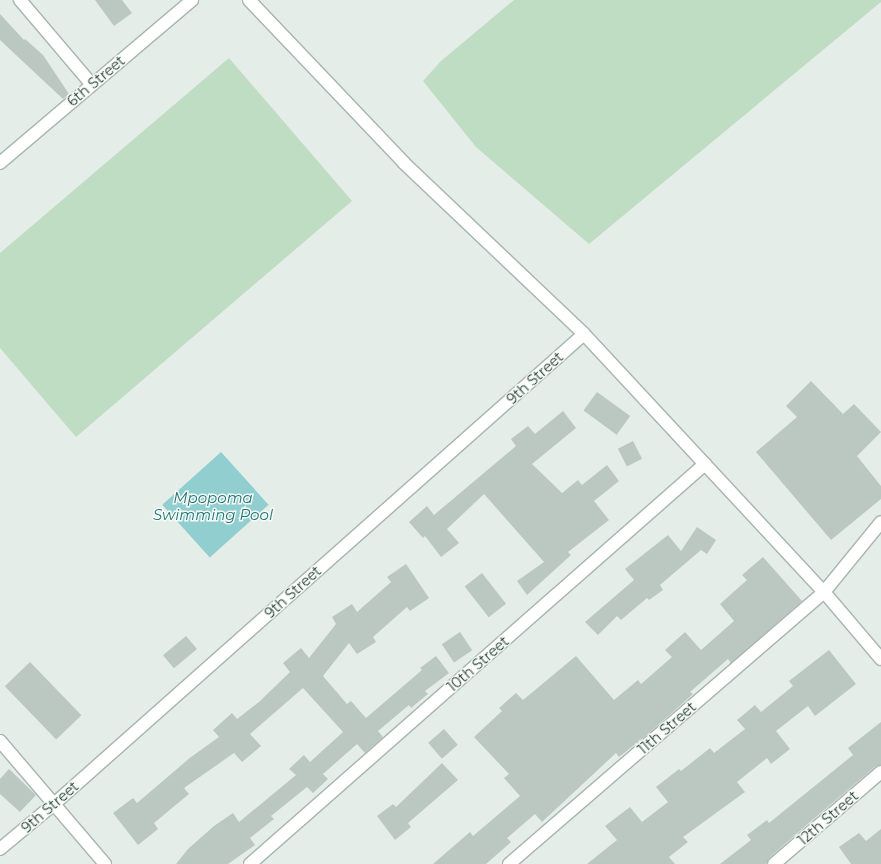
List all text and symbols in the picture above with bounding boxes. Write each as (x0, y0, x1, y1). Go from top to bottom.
street label: 6th Street (64, 52, 128, 110)
street label: 9th Street (503, 348, 567, 408)
water label: Mpopoma Swimming Pool (153, 488, 273, 523)
street label: 9th Street (261, 562, 325, 622)
street label: 10th Street (444, 633, 512, 695)
street label: 11th Street (635, 698, 699, 758)
street label: 9th Street (18, 778, 82, 836)
street label: 12th Street (795, 787, 861, 849)

